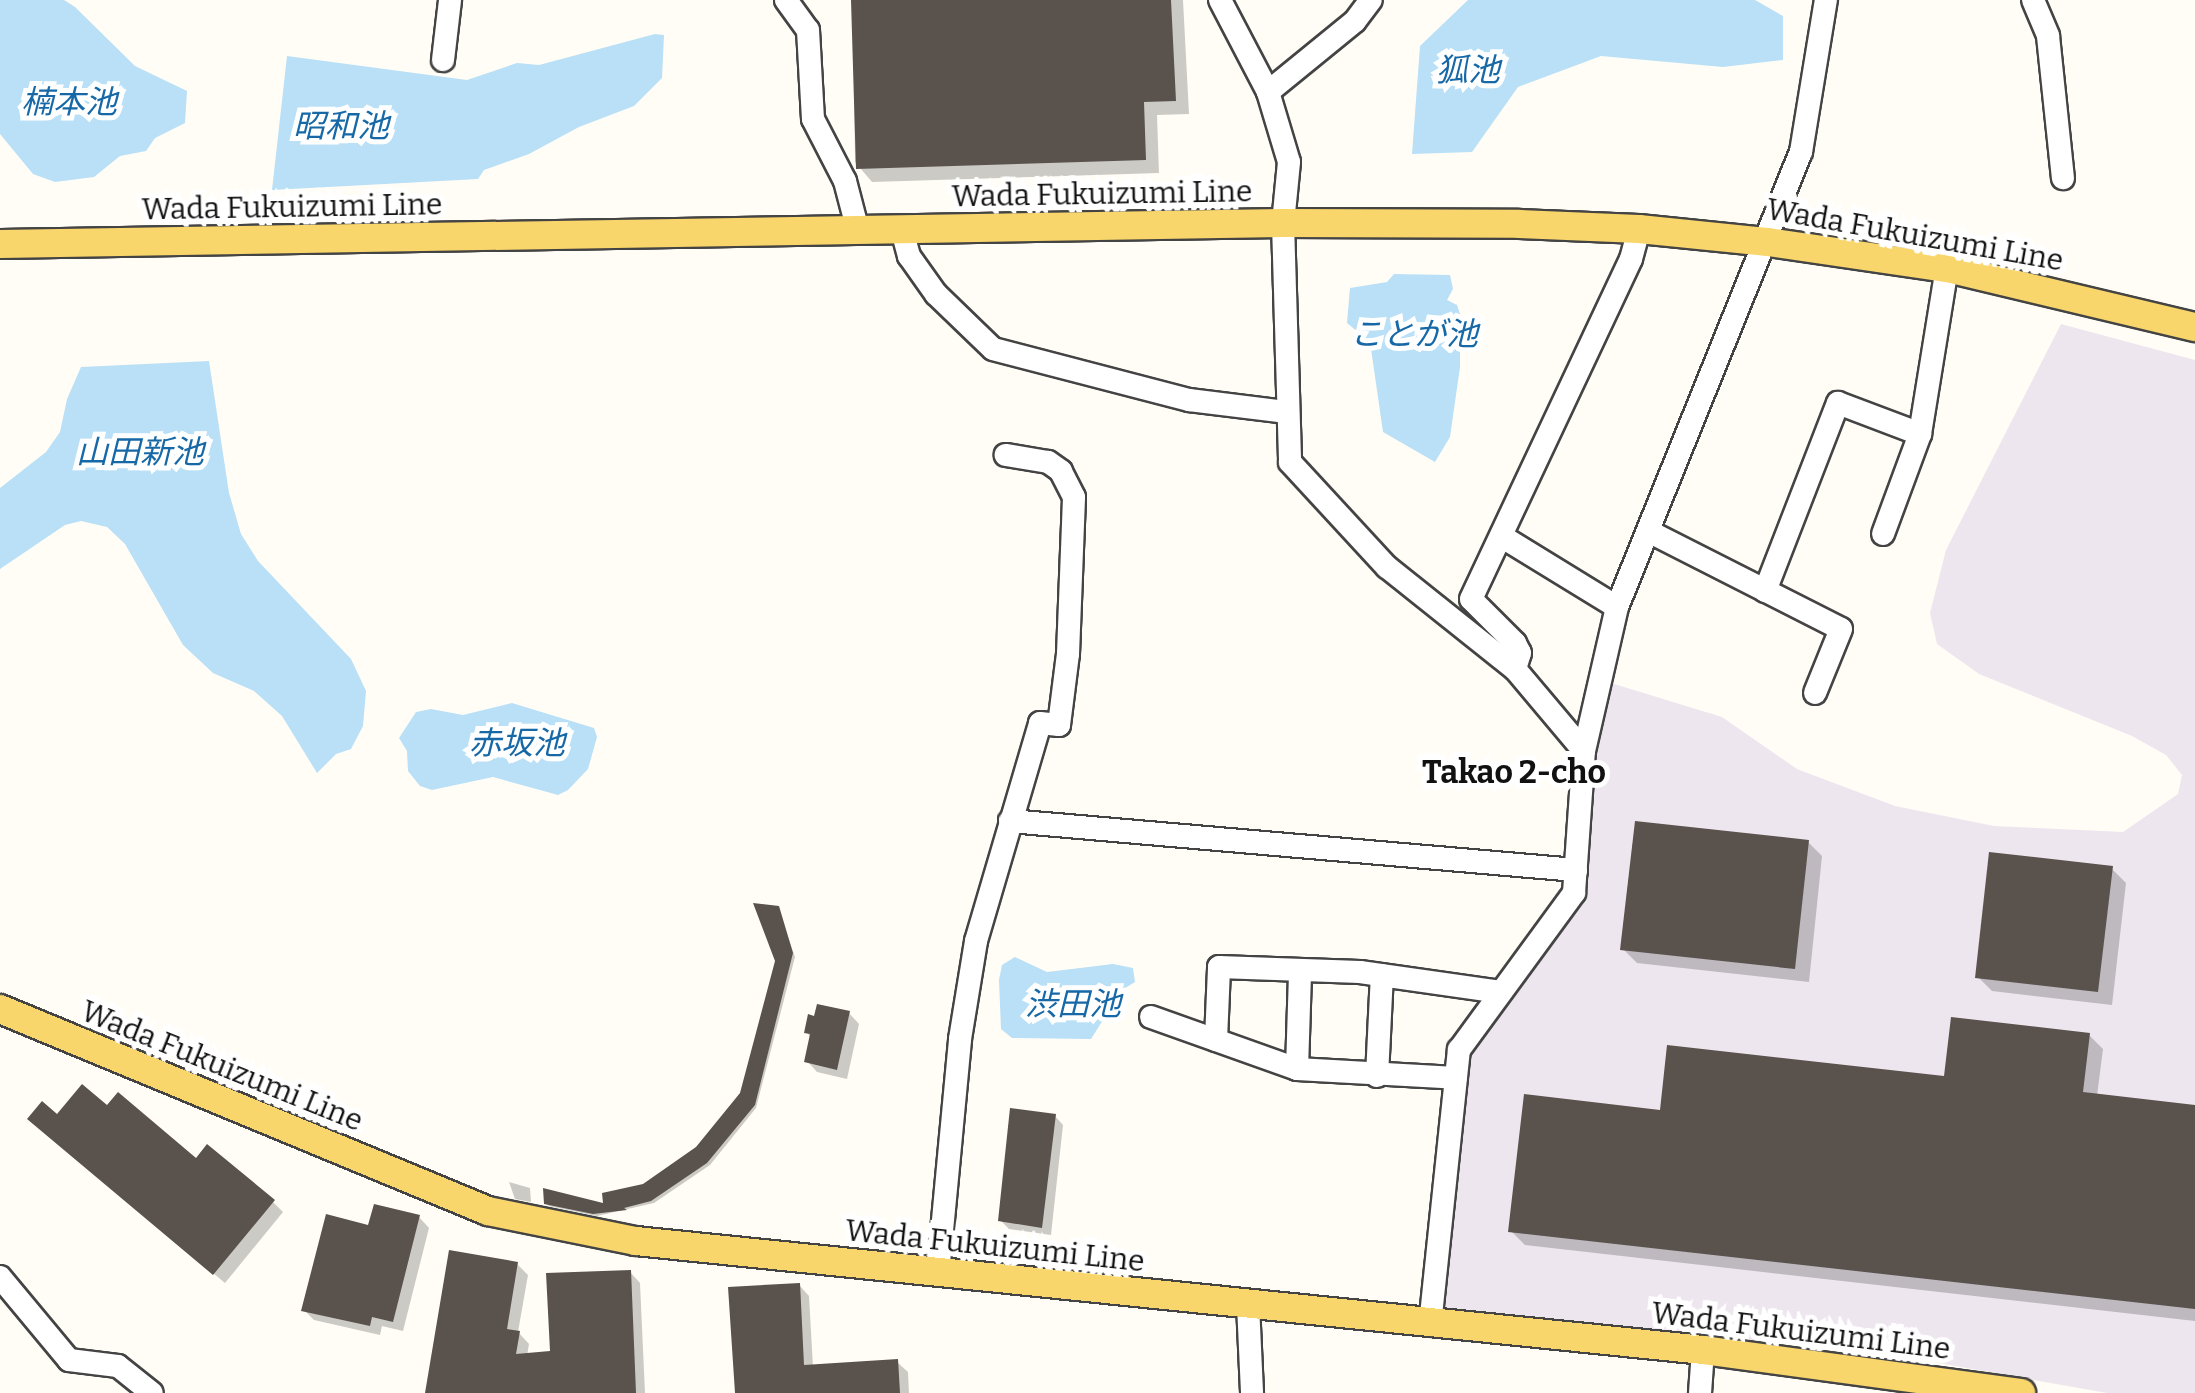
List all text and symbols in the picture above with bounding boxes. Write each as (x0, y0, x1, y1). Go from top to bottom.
water label: 狐池 (1436, 51, 1500, 89)
water label: 楠本池 (21, 83, 117, 121)
water label: 昭和池 (293, 107, 389, 145)
street label: Wada Fukuizumi Line (951, 173, 1253, 215)
street label: Wada Fukuizumi Line (141, 186, 443, 228)
street label: Wada Fukuizumi Line (1764, 191, 2066, 279)
water label: ことが池 (1350, 315, 1478, 353)
water label: 山田新池 (76, 433, 204, 471)
water label: 赤坂池 (469, 724, 565, 762)
district label: Takao 2-cho (1422, 753, 1606, 791)
water label: 渋田池 (1025, 985, 1121, 1023)
street label: Wada Fukuizumi Line (76, 993, 368, 1139)
street label: Wada Fukuizumi Line (844, 1212, 1146, 1280)
street label: Wada Fukuizumi Line (1650, 1295, 1952, 1367)

